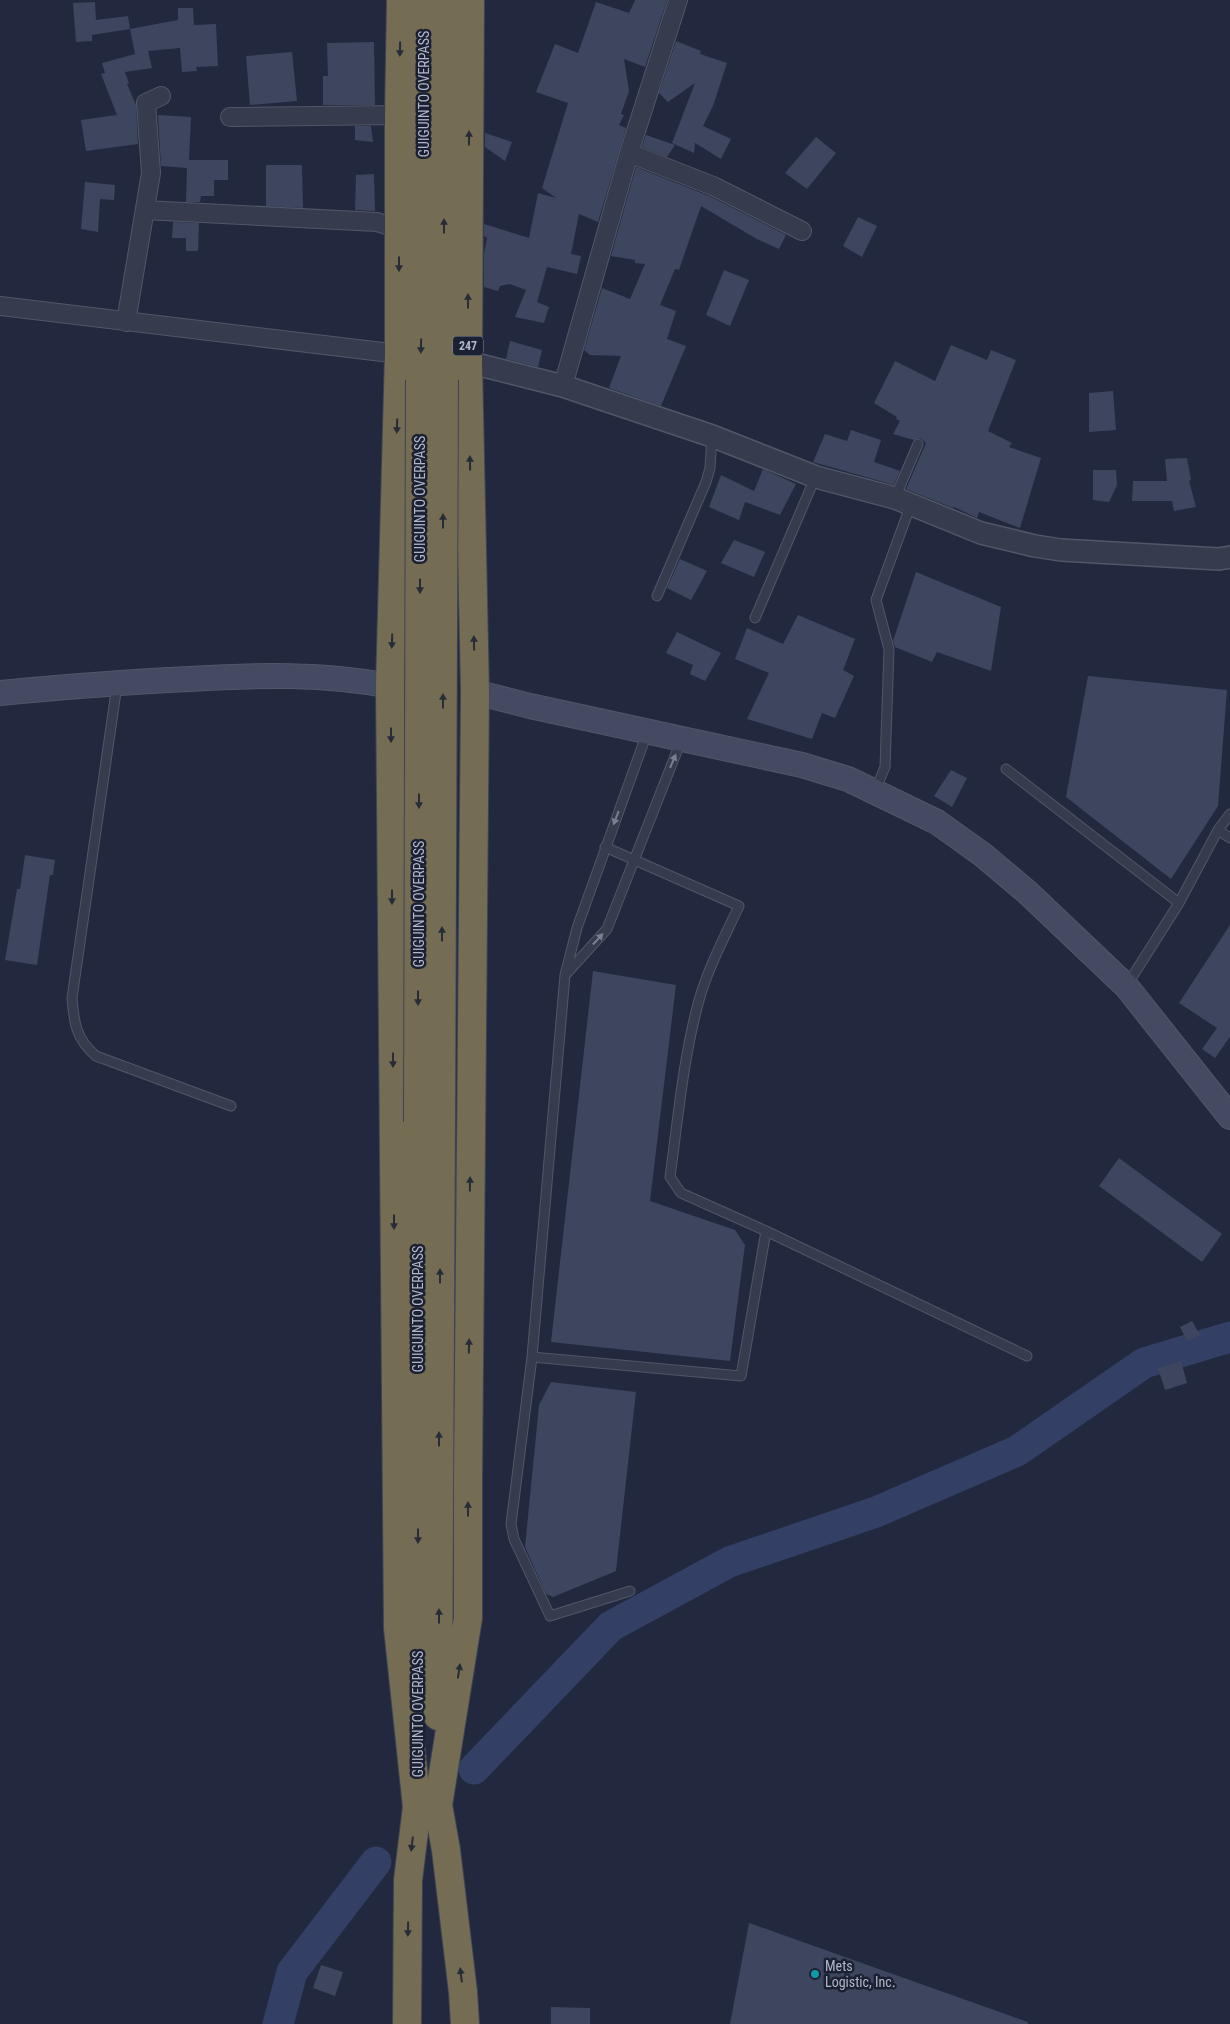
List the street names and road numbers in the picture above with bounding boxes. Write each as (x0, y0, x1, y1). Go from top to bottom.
street label: GUIGUINTO OVERPASS (416, 31, 432, 157)
road number: 247 (453, 336, 483, 356)
street label: GUIGUINTO OVERPASS (412, 436, 428, 562)
street label: GUIGUINTO OVERPASS (411, 841, 427, 967)
street label: GUIGUINTO OVERPASS (410, 1246, 426, 1372)
street label: GUIGUINTO OVERPASS (410, 1651, 426, 1777)

